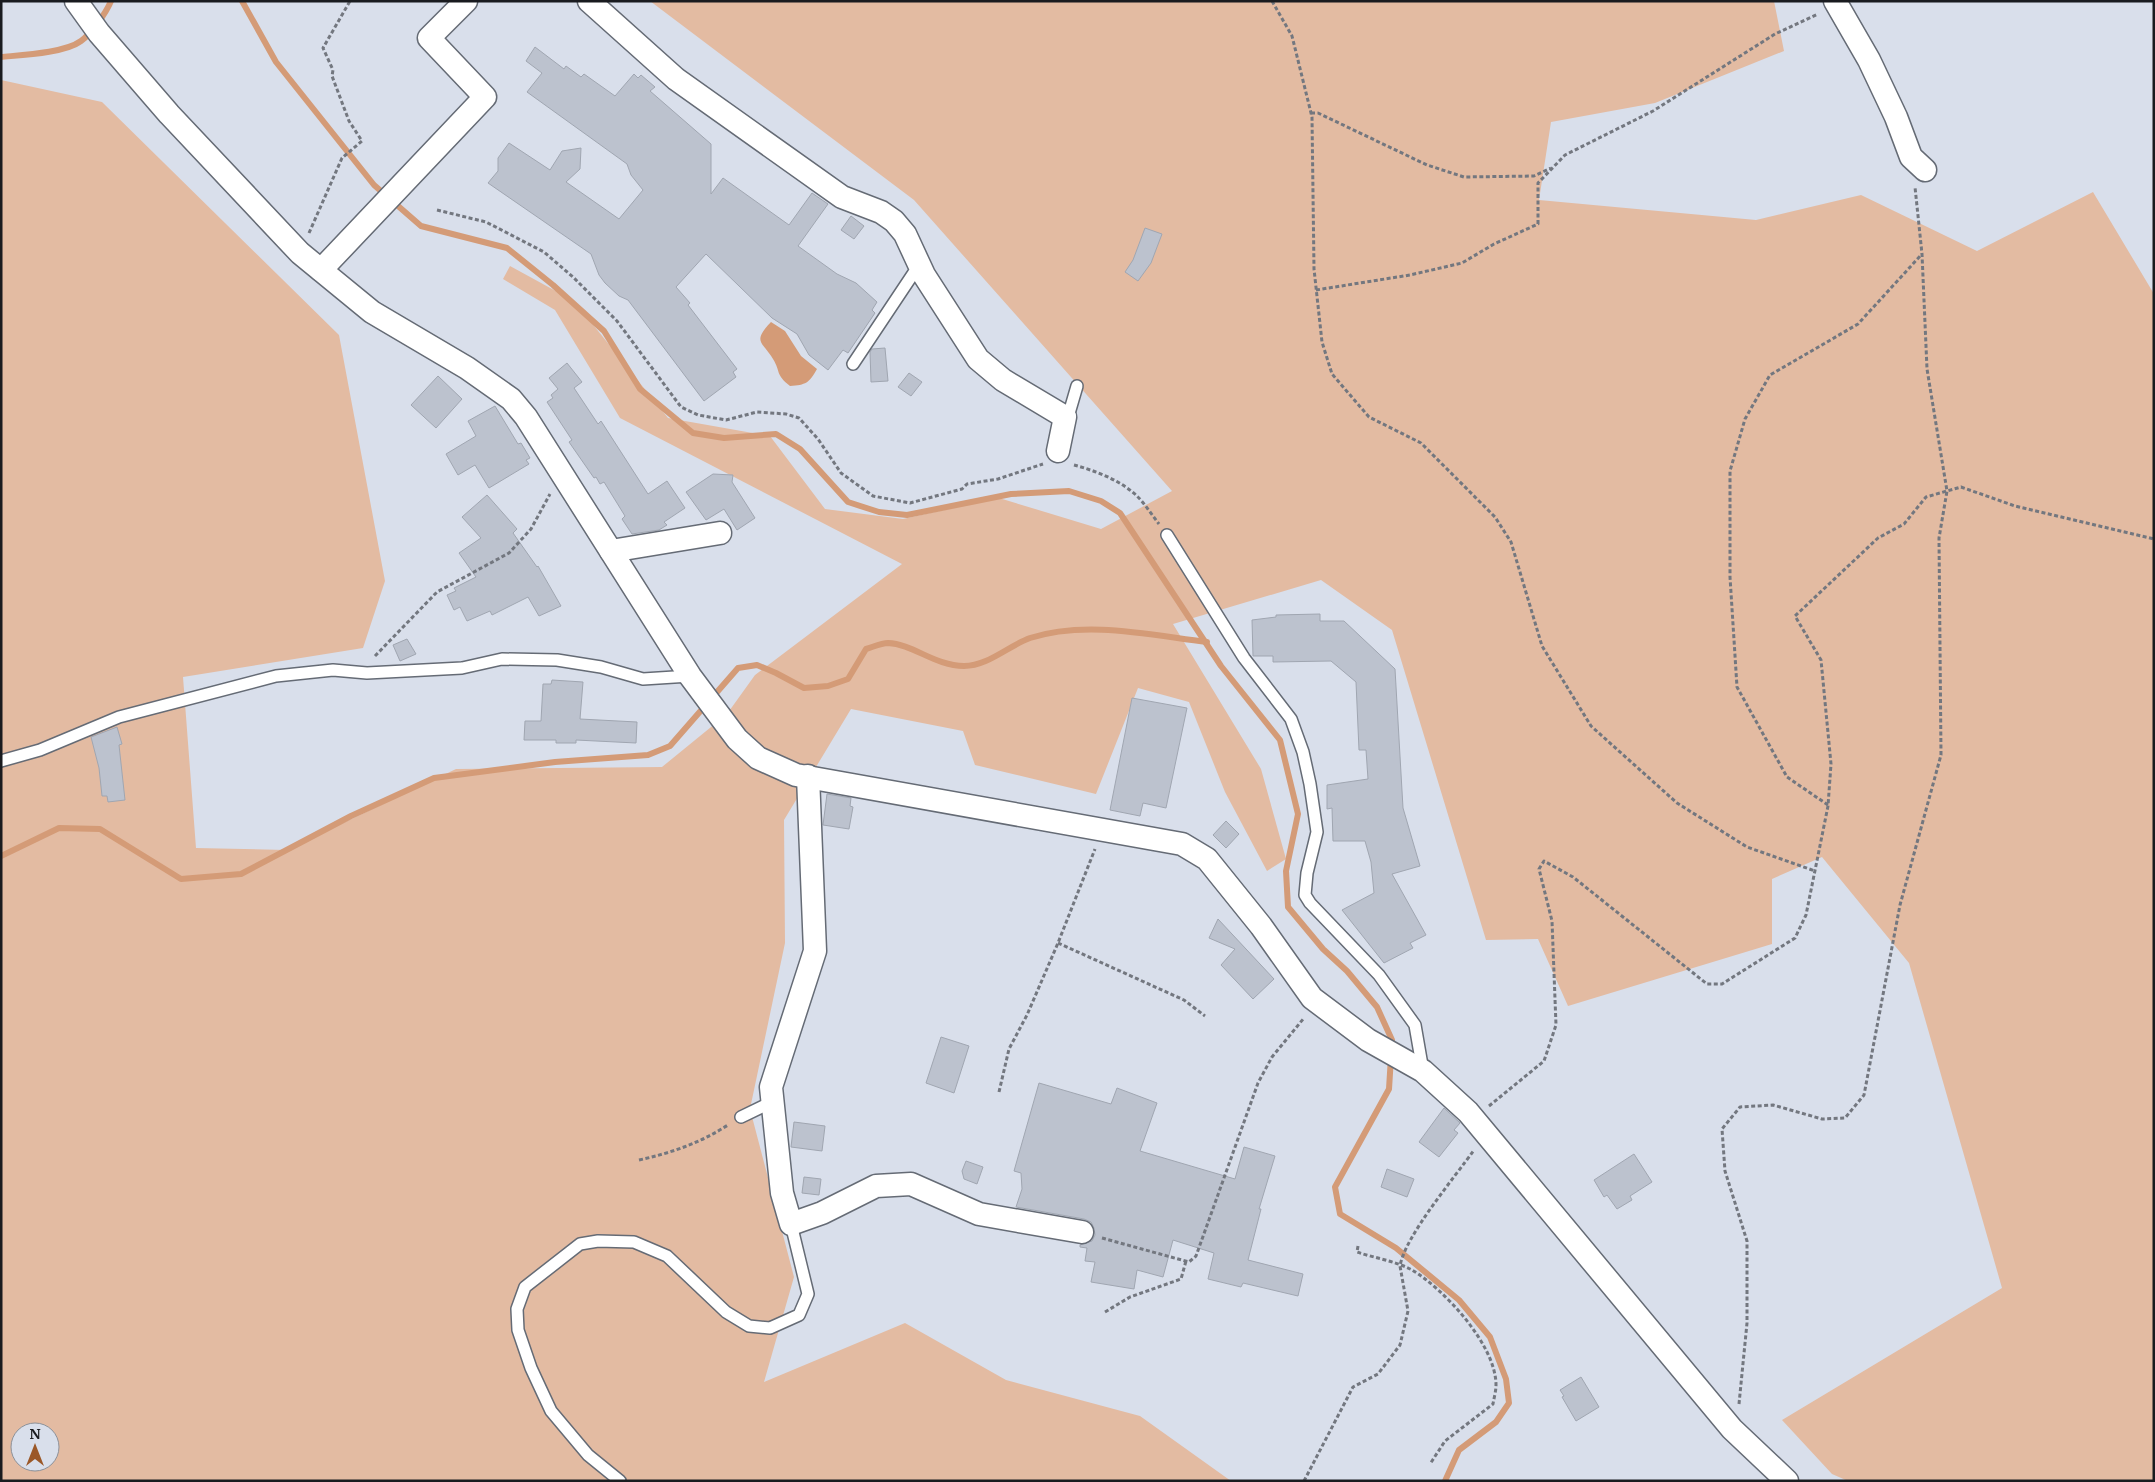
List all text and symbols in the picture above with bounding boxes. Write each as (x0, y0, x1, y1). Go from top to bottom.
north arrow (10, 1422, 60, 1472)
text: N (29, 1425, 41, 1443)

